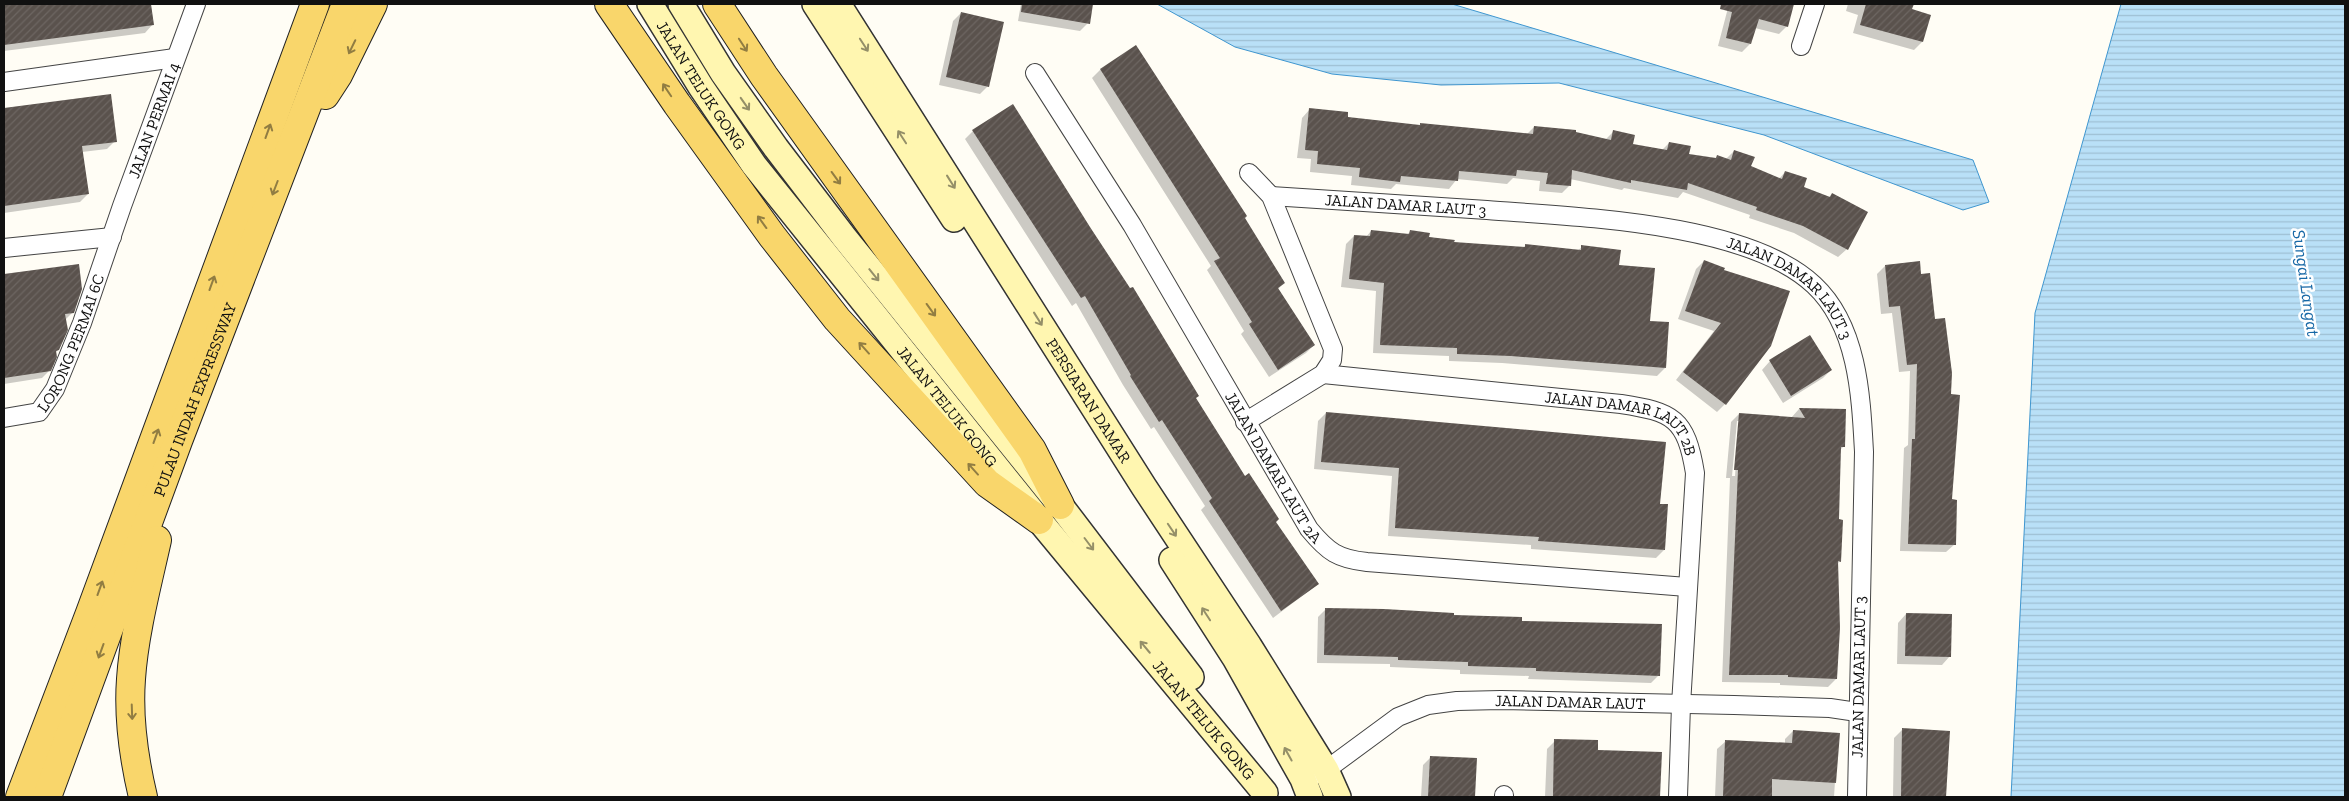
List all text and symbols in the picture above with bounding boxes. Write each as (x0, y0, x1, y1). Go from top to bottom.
street label: JALAN TELUK GONG (653, 17, 750, 153)
one-way arrow (739, 37, 749, 51)
one-way arrow (859, 37, 869, 51)
one-way arrow (346, 39, 356, 54)
street label: JALAN PERMAI 4 (124, 59, 184, 181)
one-way arrow (662, 83, 673, 97)
one-way arrow (740, 97, 750, 111)
one-way arrow (264, 124, 273, 139)
one-way arrow (897, 131, 907, 145)
one-way arrow (831, 171, 841, 185)
one-way arrow (947, 174, 957, 188)
one-way arrow (270, 180, 279, 196)
street label: JALAN DAMAR LAUT 3 (1324, 190, 1487, 220)
one-way arrow (757, 215, 767, 229)
water label: Sungai Langat (2288, 228, 2324, 338)
street label: JALAN DAMAR LAUT 3 (1724, 233, 1856, 342)
one-way arrow (869, 268, 880, 281)
street label: LORONG PERMAI 6C (33, 272, 108, 416)
one-way arrow (208, 276, 217, 292)
street label: PULAU INDAH EXPRESSWAY (149, 300, 240, 499)
one-way arrow (926, 303, 936, 317)
one-way arrow (1033, 312, 1043, 326)
street label: PERSIARAN DAMAR (1042, 335, 1135, 466)
one-way arrow (858, 342, 870, 355)
street label: JALAN TELUK GONG (893, 342, 1001, 471)
street label: JALAN DAMAR LAUT 2B (1544, 387, 1700, 458)
street label: JALAN DAMAR LAUT 2A (1221, 388, 1326, 548)
one-way arrow (152, 429, 161, 444)
one-way arrow (967, 462, 979, 475)
one-way arrow (1167, 523, 1178, 537)
one-way arrow (1084, 537, 1095, 550)
one-way arrow (96, 581, 105, 597)
street label: JALAN DAMAR LAUT 3 (1848, 596, 1869, 758)
one-way arrow (1201, 607, 1211, 621)
one-way arrow (1140, 641, 1151, 654)
one-way arrow (96, 643, 105, 658)
street label: JALAN TELUK GONG (1149, 656, 1259, 784)
street label: JALAN DAMAR LAUT (1495, 691, 1646, 713)
one-way arrow (127, 704, 137, 720)
one-way arrow (1283, 747, 1293, 761)

